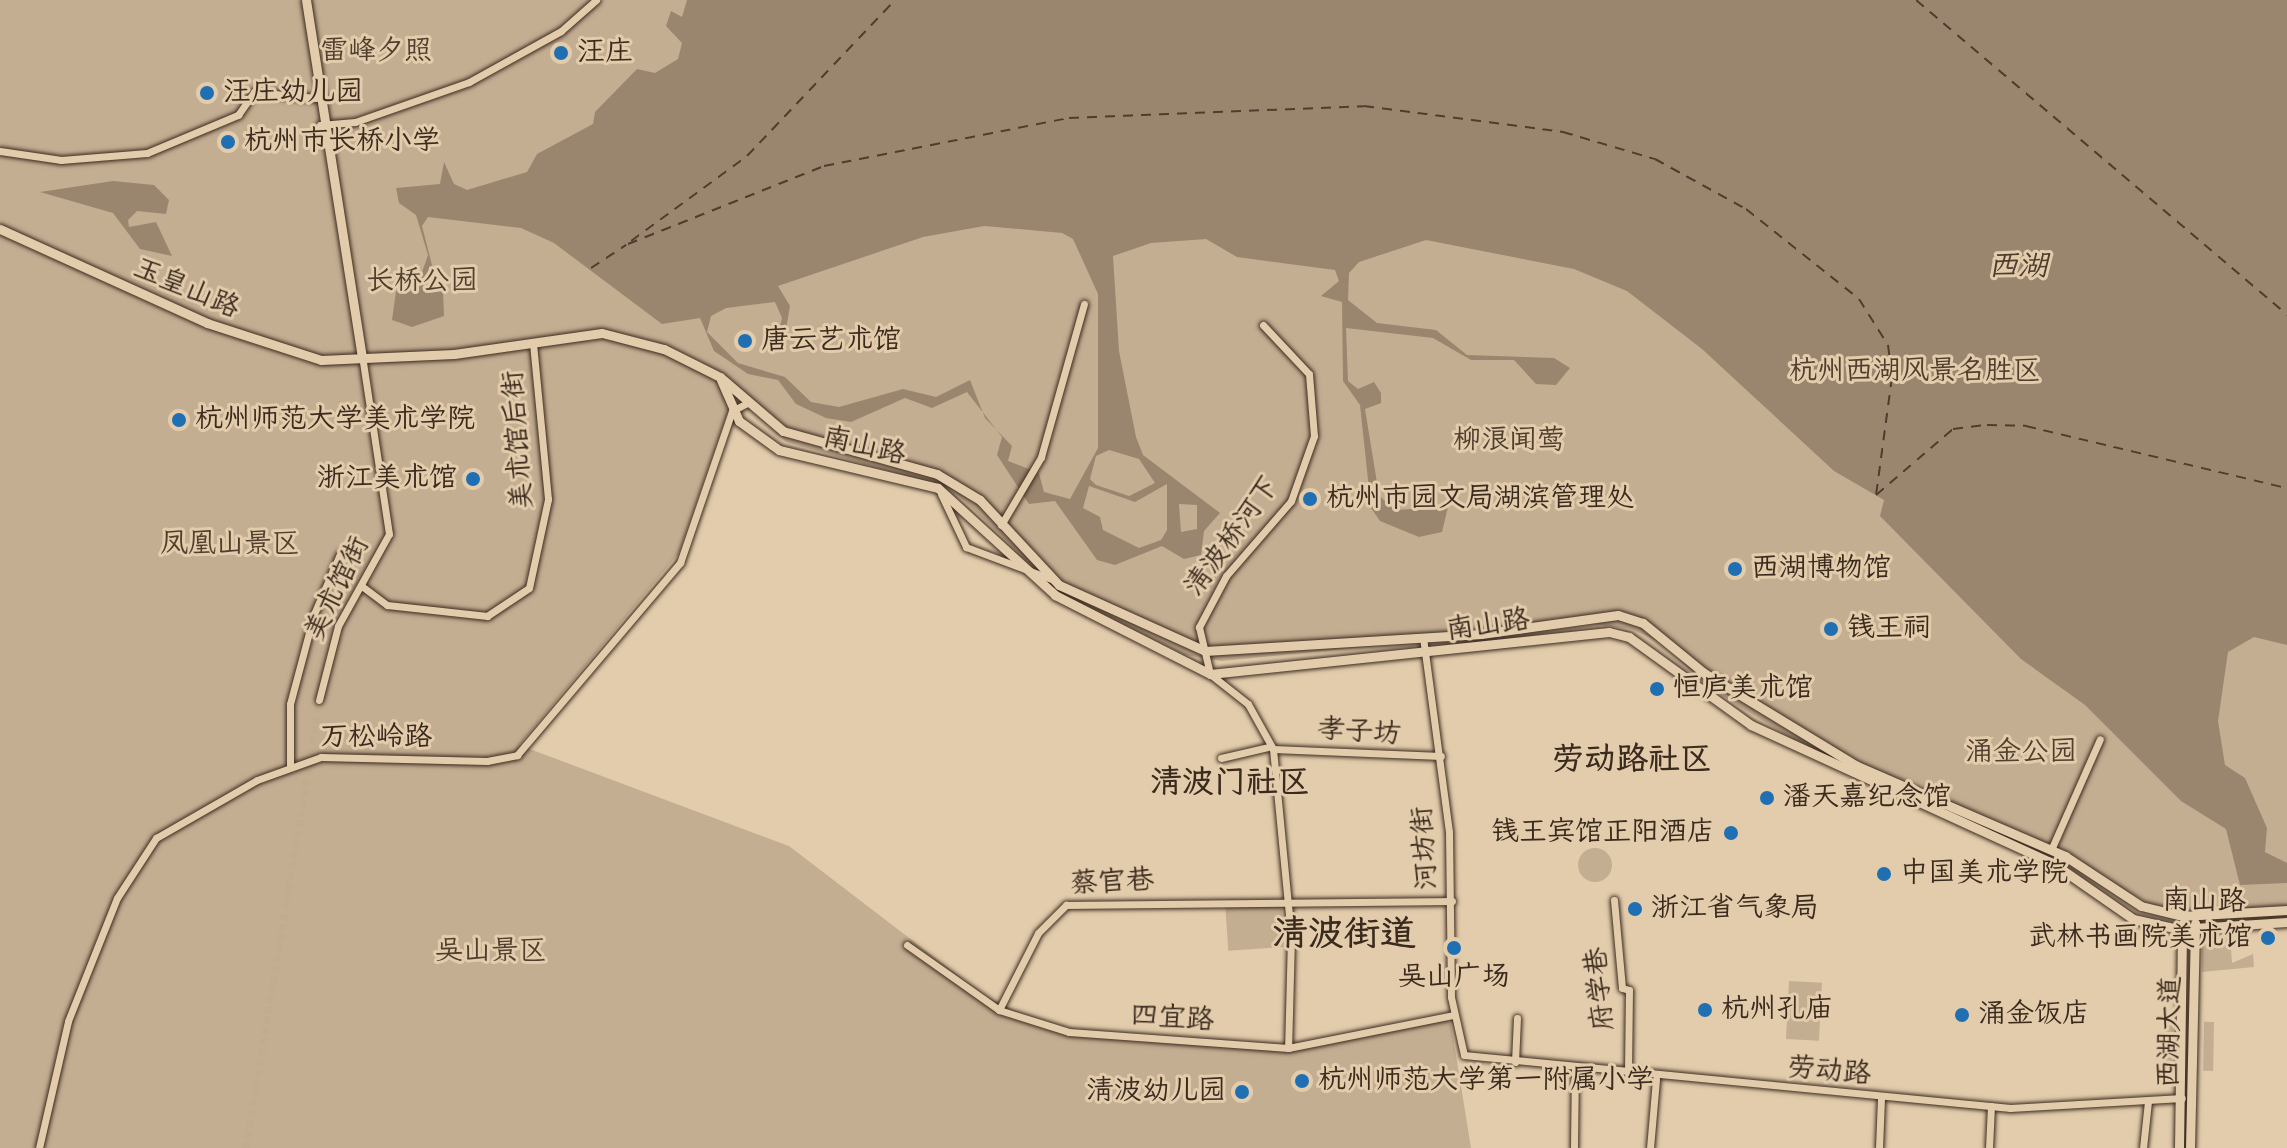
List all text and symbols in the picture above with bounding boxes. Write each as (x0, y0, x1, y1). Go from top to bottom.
park label: 雷峰夕照 (320, 35, 432, 69)
place label: 汪庄 (577, 36, 633, 70)
marker: 汪庄 (552, 44, 570, 62)
place label: 汪庄幼儿园 (223, 76, 363, 110)
marker: 汪庄幼儿园 (198, 84, 216, 102)
place label: 杭州市长桥小学 (244, 125, 440, 159)
marker: 杭州市长桥小学 (219, 133, 237, 151)
water label: 西湖 (1988, 249, 2048, 285)
street label: 玉皇山路 (128, 252, 244, 326)
park label: 长桥公园 (366, 265, 478, 299)
place label: 唐云艺术馆 (761, 324, 901, 358)
marker: 唐云艺术馆 (736, 332, 754, 350)
park label: 杭州西湖风景名胜区 (1789, 355, 2041, 389)
street label: 美术馆后街 (497, 369, 541, 511)
place label: 杭州师范大学美术学院 (195, 403, 475, 437)
marker: 杭州师范大学美术学院 (170, 411, 188, 429)
street label: 南山路 (819, 421, 909, 473)
park label: 柳浪闻莺 (1453, 424, 1565, 458)
place label: 浙江美术馆 (317, 462, 457, 496)
marker: 浙江美术馆 (464, 470, 482, 488)
street label: 清波桥河下 (1178, 470, 1288, 604)
place label: 杭州市园文局湖滨管理处 (1326, 482, 1634, 516)
marker: 杭州市园文局湖滨管理处 (1301, 490, 1319, 508)
park label: 凤凰山景区 (160, 528, 300, 562)
street label: 美术馆街 (298, 531, 378, 647)
place label: 西湖博物馆 (1751, 552, 1891, 586)
marker: 西湖博物馆 (1726, 560, 1744, 578)
street label: 南山路 (1444, 604, 1532, 648)
place label: 钱王祠 (1847, 612, 1931, 646)
marker: 钱王祠 (1822, 620, 1840, 638)
place label: 恒庐美术馆 (1673, 672, 1813, 706)
marker: 恒庐美术馆 (1648, 680, 1666, 698)
street label: 孝子坊 (1316, 713, 1402, 753)
street label: 万松岭路 (320, 721, 432, 755)
park label: 涌金公园 (1965, 736, 2077, 770)
district label: 劳动路社区 (1552, 741, 1712, 779)
district label: 清波门社区 (1150, 764, 1310, 802)
place label: 潘天嘉纪念馆 (1783, 781, 1951, 815)
marker: 潘天嘉纪念馆 (1758, 789, 1776, 807)
street label: 河坊街 (1406, 805, 1446, 891)
place label: 钱王宾馆正阳酒店 (1491, 816, 1715, 850)
marker: 钱王宾馆正阳酒店 (1722, 824, 1740, 842)
place label: 中国美术学院 (1900, 857, 2068, 891)
street label: 蔡官巷 (1069, 864, 1155, 902)
marker: 中国美术学院 (1875, 865, 1893, 883)
street label: 南山路 (2162, 884, 2246, 920)
place label: 浙江省气象局 (1651, 892, 1819, 926)
marker: 浙江省气象局 (1626, 900, 1644, 918)
district label: 清波街道 (1272, 914, 1416, 958)
place label: 武林书画院美术馆 (2028, 921, 2252, 955)
marker: 武林书画院美术馆 (2259, 929, 2277, 947)
park label: 吴山景区 (435, 935, 547, 969)
marker: 吴山广场 (1445, 939, 1463, 957)
street label: 府学巷 (1580, 945, 1622, 1033)
place label: 吴山广场 (1398, 961, 1510, 995)
street label: 西湖大道 (2153, 976, 2189, 1088)
place label: 杭州孔庙 (1721, 993, 1833, 1027)
place label: 涌金饭店 (1978, 998, 2090, 1032)
street label: 四宜路 (1129, 999, 1215, 1039)
marker: 杭州孔庙 (1696, 1001, 1714, 1019)
marker: 涌金饭店 (1953, 1006, 1971, 1024)
street label: 劳动路 (1786, 1052, 1872, 1092)
place label: 杭州师范大学第一附属小学 (1318, 1064, 1654, 1098)
marker: 杭州师范大学第一附属小学 (1293, 1072, 1311, 1090)
place label: 清波幼儿园 (1086, 1075, 1226, 1109)
marker: 清波幼儿园 (1233, 1083, 1251, 1101)

